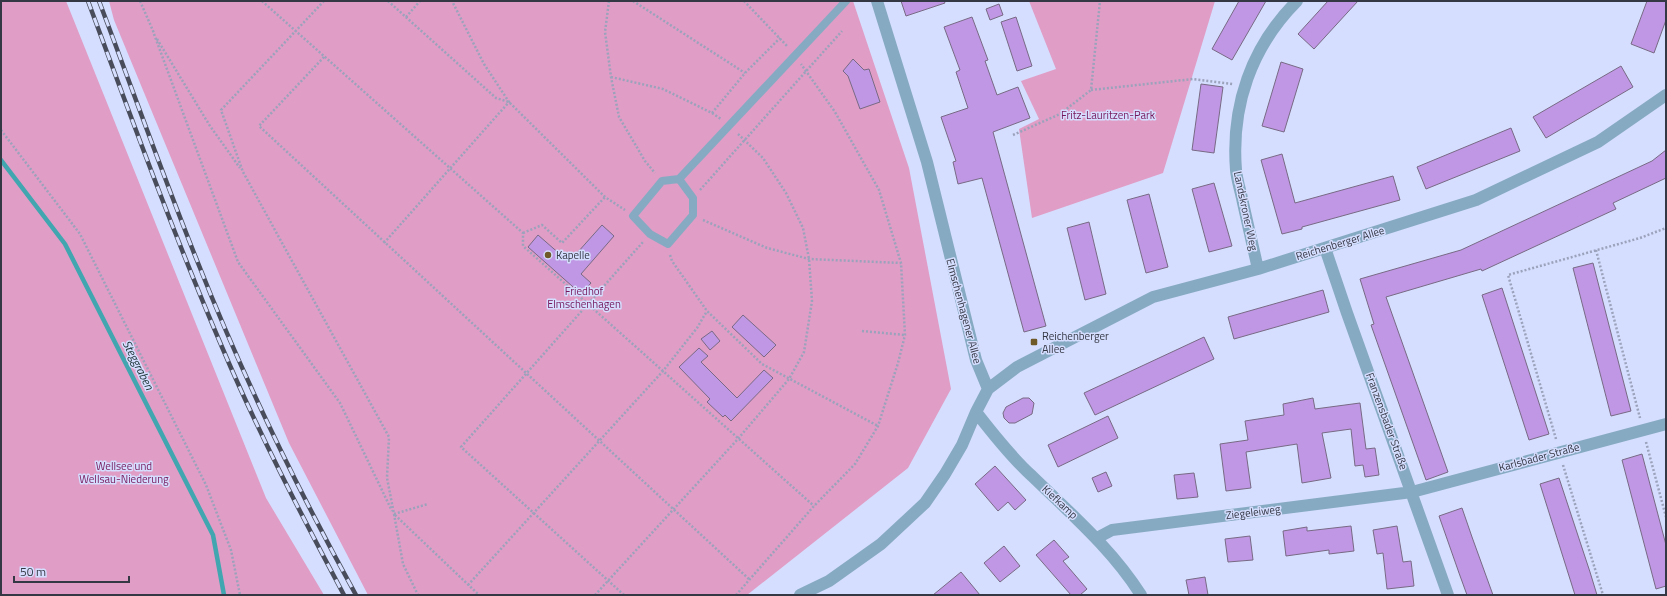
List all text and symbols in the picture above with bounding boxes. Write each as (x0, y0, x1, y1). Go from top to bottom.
park label: Fritz-Lauritzen-Park (1061, 107, 1156, 123)
street label: Landskroner Weg (1230, 170, 1262, 253)
street label: Reichenberger Allee (1294, 222, 1387, 264)
place label: Kapelle (556, 247, 590, 263)
marker: Kapelle (543, 250, 553, 260)
street label: Elmschenhagener Allee (942, 257, 986, 366)
park label: Friedhof Elmschenhagen (547, 283, 621, 312)
place label: Reichenberger Allee (1042, 328, 1109, 357)
water label: Steggraben (118, 337, 160, 394)
marker: Reichenberger Allee (1029, 337, 1039, 347)
street label: Franzensbader Straße (1362, 370, 1412, 472)
street label: Karlsbader Straße (1497, 438, 1582, 475)
park label: Wellsee und Wellsau-Niederung (79, 458, 169, 487)
street label: Kiefkamp (1039, 481, 1082, 523)
street label: Ziegeleiweg (1225, 501, 1282, 523)
scale bar (14, 558, 129, 584)
text: 50 m (20, 562, 46, 581)

